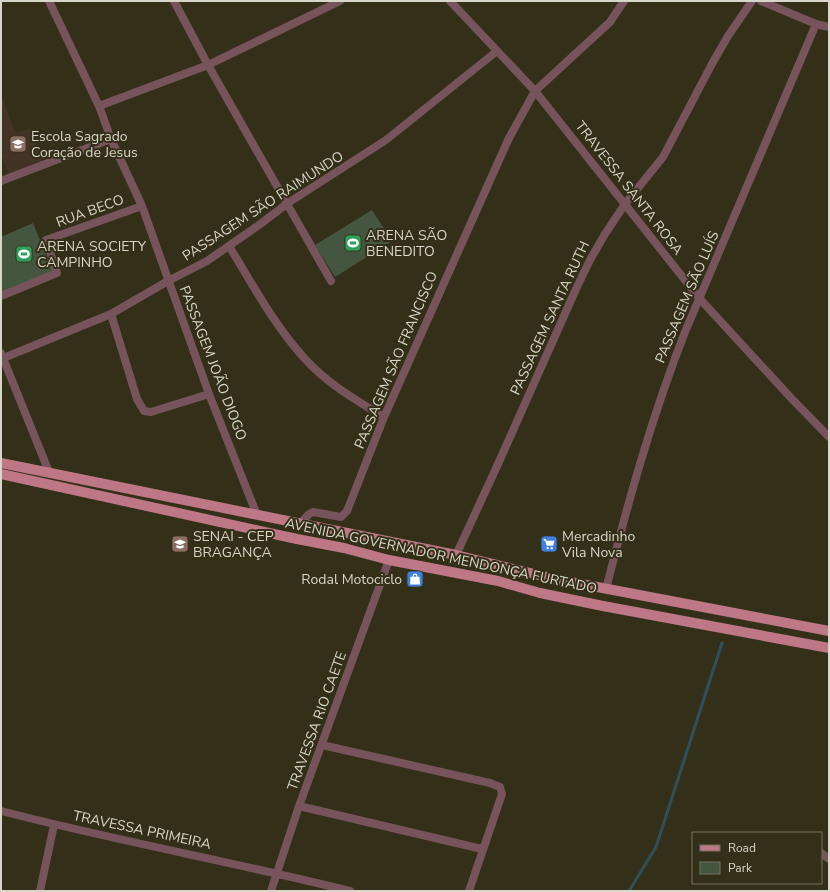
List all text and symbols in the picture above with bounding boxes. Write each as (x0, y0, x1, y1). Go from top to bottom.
street label: TRAVESSA SANTA ROSA (571, 117, 687, 259)
place label: Escola Sagrado Coração de Jesus (31, 127, 138, 162)
school or university icon: Escola Sagrado Coração de Jesus (8, 134, 28, 154)
street label: PASSAGEM SÃO RAIMUNDO (179, 147, 347, 265)
street label: RUA BECO (54, 190, 126, 232)
place label: ARENA SÃO BENEDITO (366, 226, 447, 261)
street label: PASSAGEM SÃO LUÍS (651, 228, 724, 366)
sports icon: ARENA SÃO BENEDITO (343, 233, 363, 253)
place label: ARENA SOCIETY CAMPINHO (37, 237, 147, 272)
street label: PASSAGEM SANTA RUTH (506, 238, 594, 398)
sports icon: ARENA SOCIETY CAMPINHO (14, 244, 34, 264)
street label: PASSAGEM SÃO FRANCISCO (350, 268, 442, 452)
street label: PASSAGEM JOÃO DIOGO (175, 283, 251, 443)
street label: AVENIDA GOVERNADOR MENDONÇA FURTADO (283, 514, 599, 598)
place label: SENAI - CEP BRAGANÇA (193, 527, 274, 562)
place label: Mercadinho Vila Nova (561, 527, 635, 562)
school or university icon: SENAI - CEP BRAGANÇA (170, 534, 190, 554)
supermarket icon: Mercadinho Vila Nova (539, 534, 559, 554)
shop icon: Rodal Motociclo (405, 569, 425, 589)
place label: Rodal Motociclo (301, 570, 402, 589)
street label: TRAVESSA RIO CAETE (283, 649, 351, 793)
street label: TRAVESSA PRIMEIRA (71, 806, 213, 854)
legend (692, 832, 822, 884)
text: Road (728, 840, 756, 856)
text: Park (728, 860, 753, 876)

